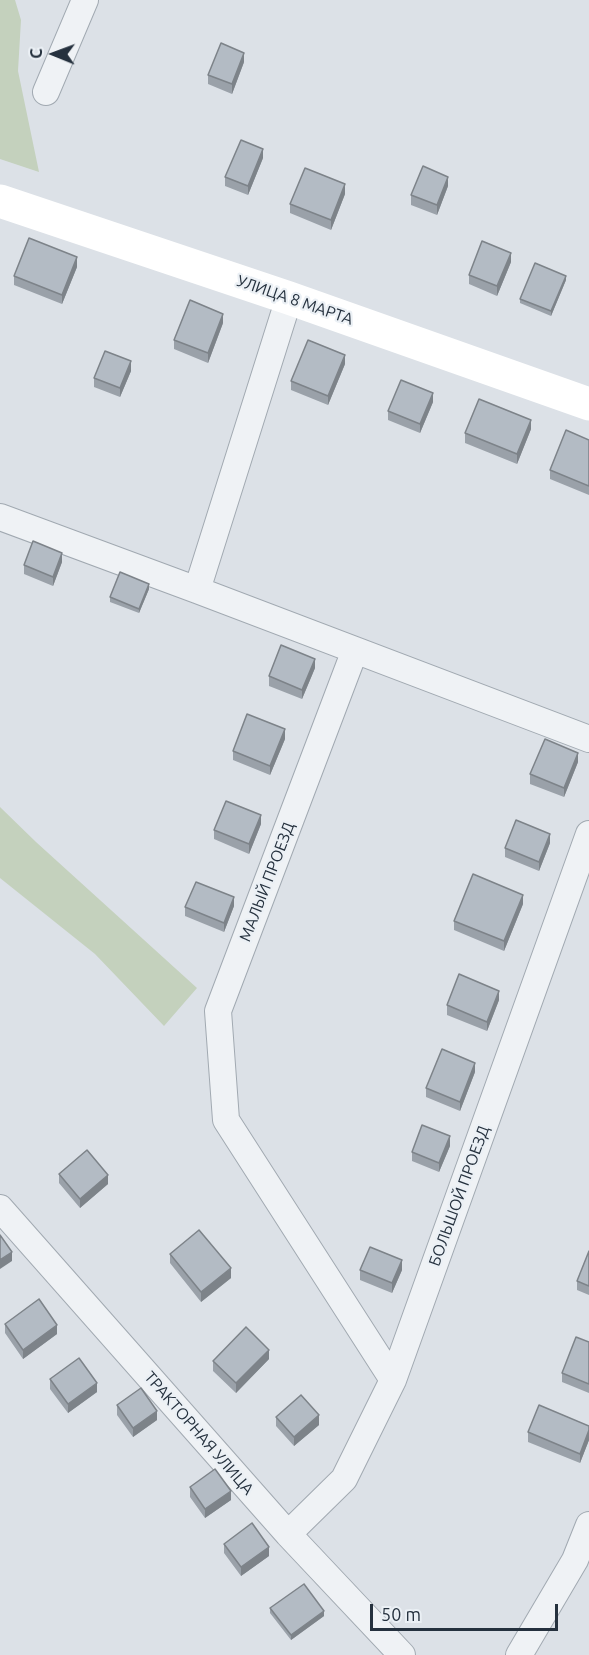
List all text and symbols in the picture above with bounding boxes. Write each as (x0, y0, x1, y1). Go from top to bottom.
north arrow (24, 24, 84, 84)
text: С (27, 48, 45, 59)
street label: УЛИЦА 8 МАРТА (234, 271, 356, 329)
street label: МАЛЫЙ ПРОЕЗД (235, 820, 299, 944)
street label: БОЛЬШОЙ ПРОЕЗД (425, 1123, 493, 1269)
street label: ТРАКТОРНАЯ УЛИЦА (140, 1367, 258, 1499)
scale bar (373, 1592, 560, 1630)
text: 50 m (381, 1604, 421, 1624)

